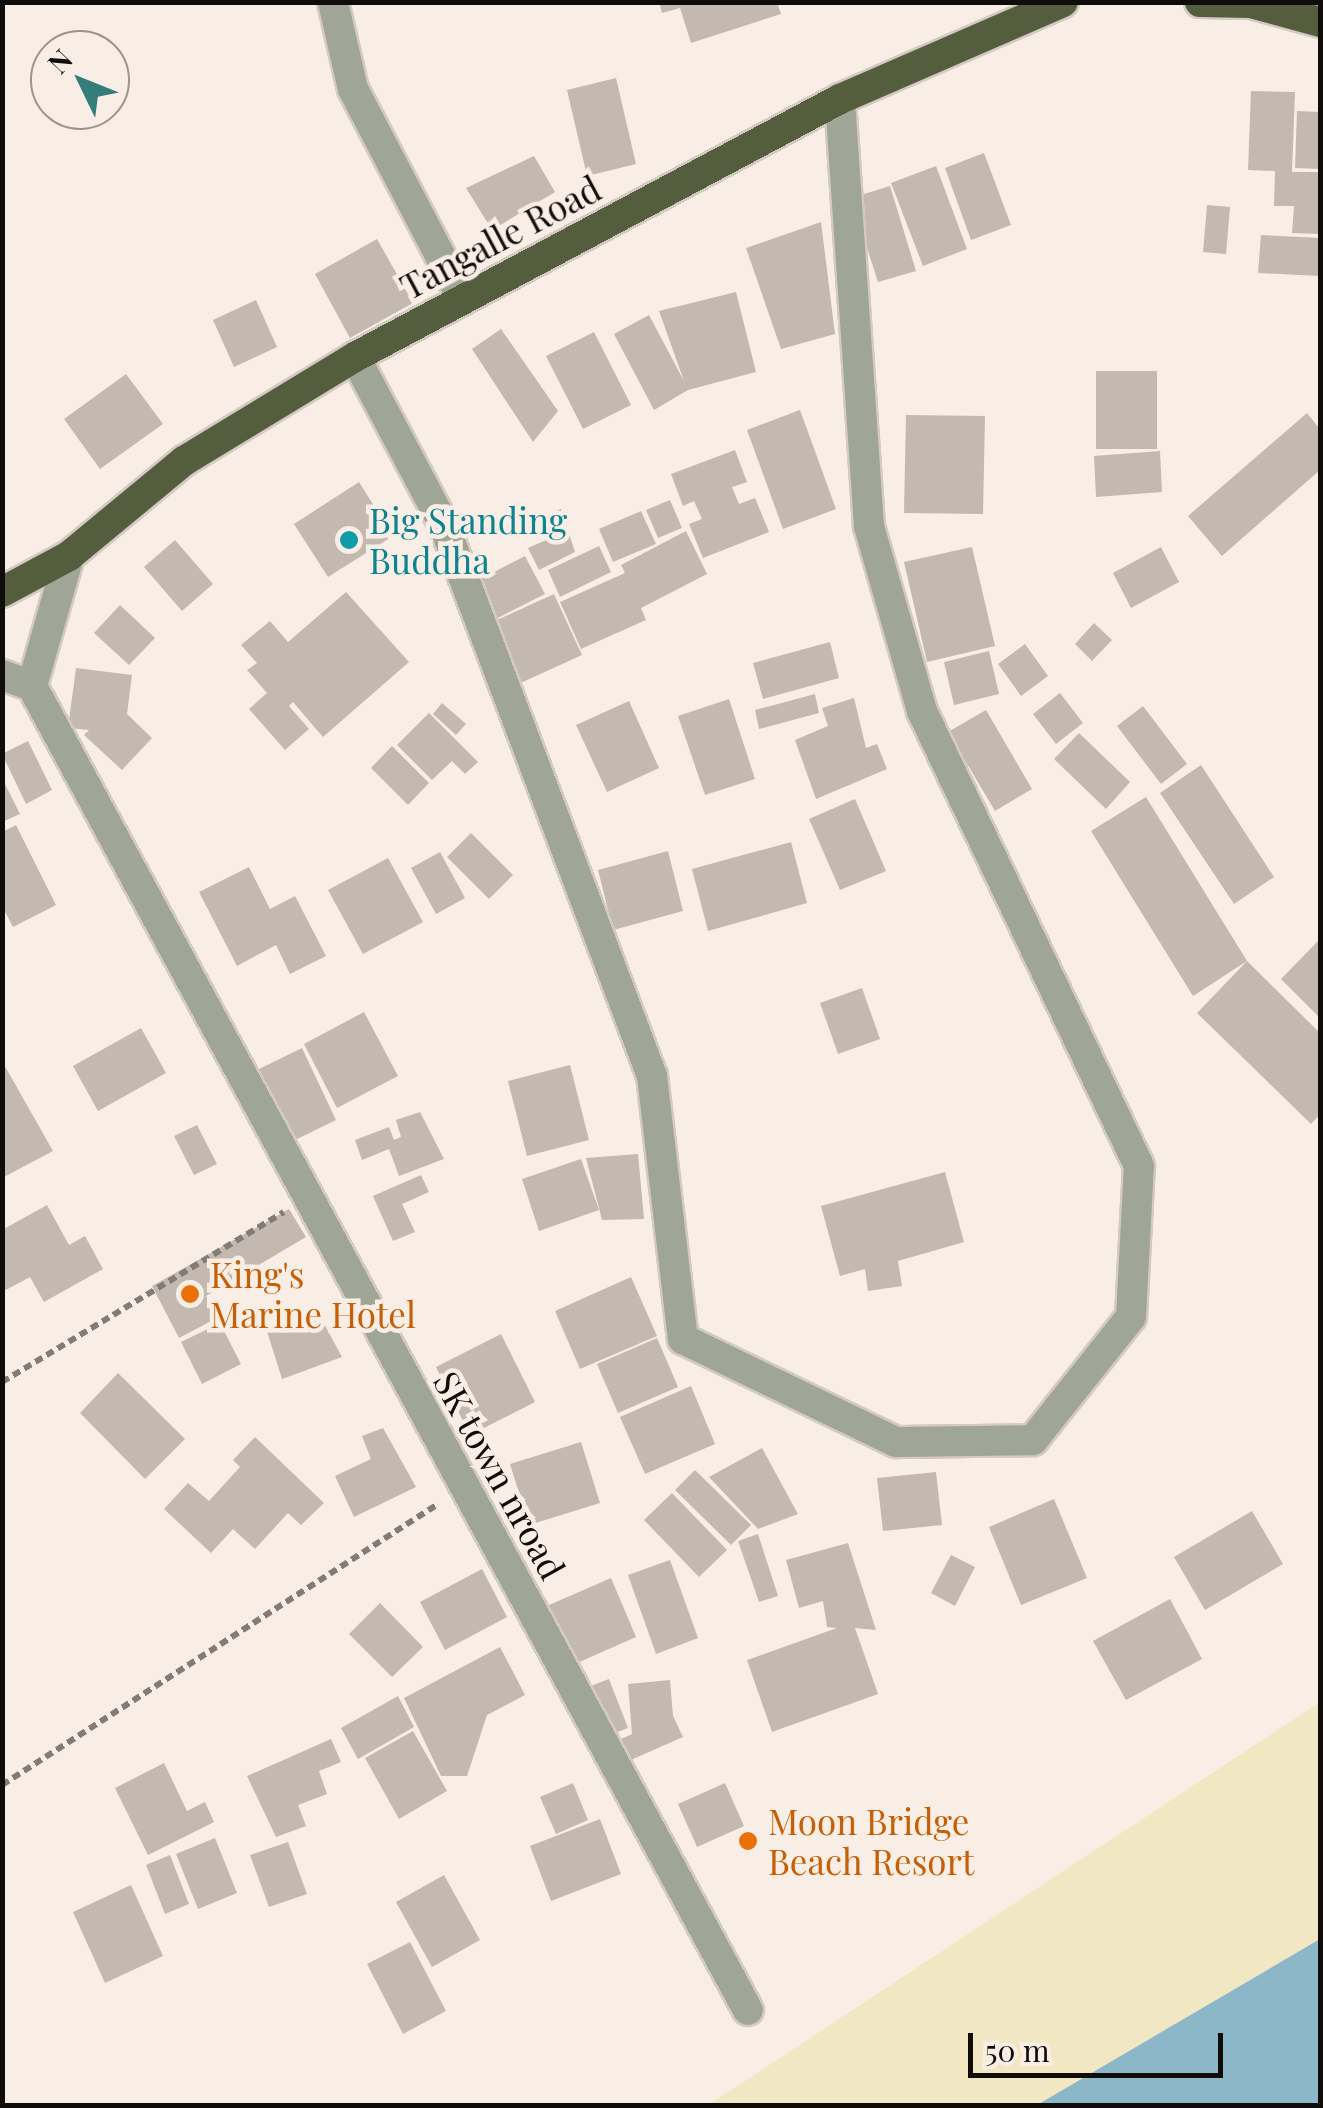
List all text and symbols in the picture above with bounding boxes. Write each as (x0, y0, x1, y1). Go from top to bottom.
north arrow (30, 30, 130, 130)
text: N (39, 41, 80, 81)
street label: Tangalle Road (393, 167, 607, 307)
place label: Big Standing Buddha (369, 499, 567, 581)
marker: Big Standing Buddha (338, 529, 360, 551)
place label: King's Marine Hotel (210, 1253, 416, 1335)
marker: King's Marine Hotel (179, 1283, 201, 1305)
street label: SK town nroad (426, 1364, 574, 1586)
place label: Moon Bridge Beach Resort (768, 1800, 974, 1882)
marker: Moon Bridge Beach Resort (737, 1830, 759, 1852)
scale bar (973, 2013, 1228, 2075)
text: 50 m (985, 2030, 1050, 2070)

